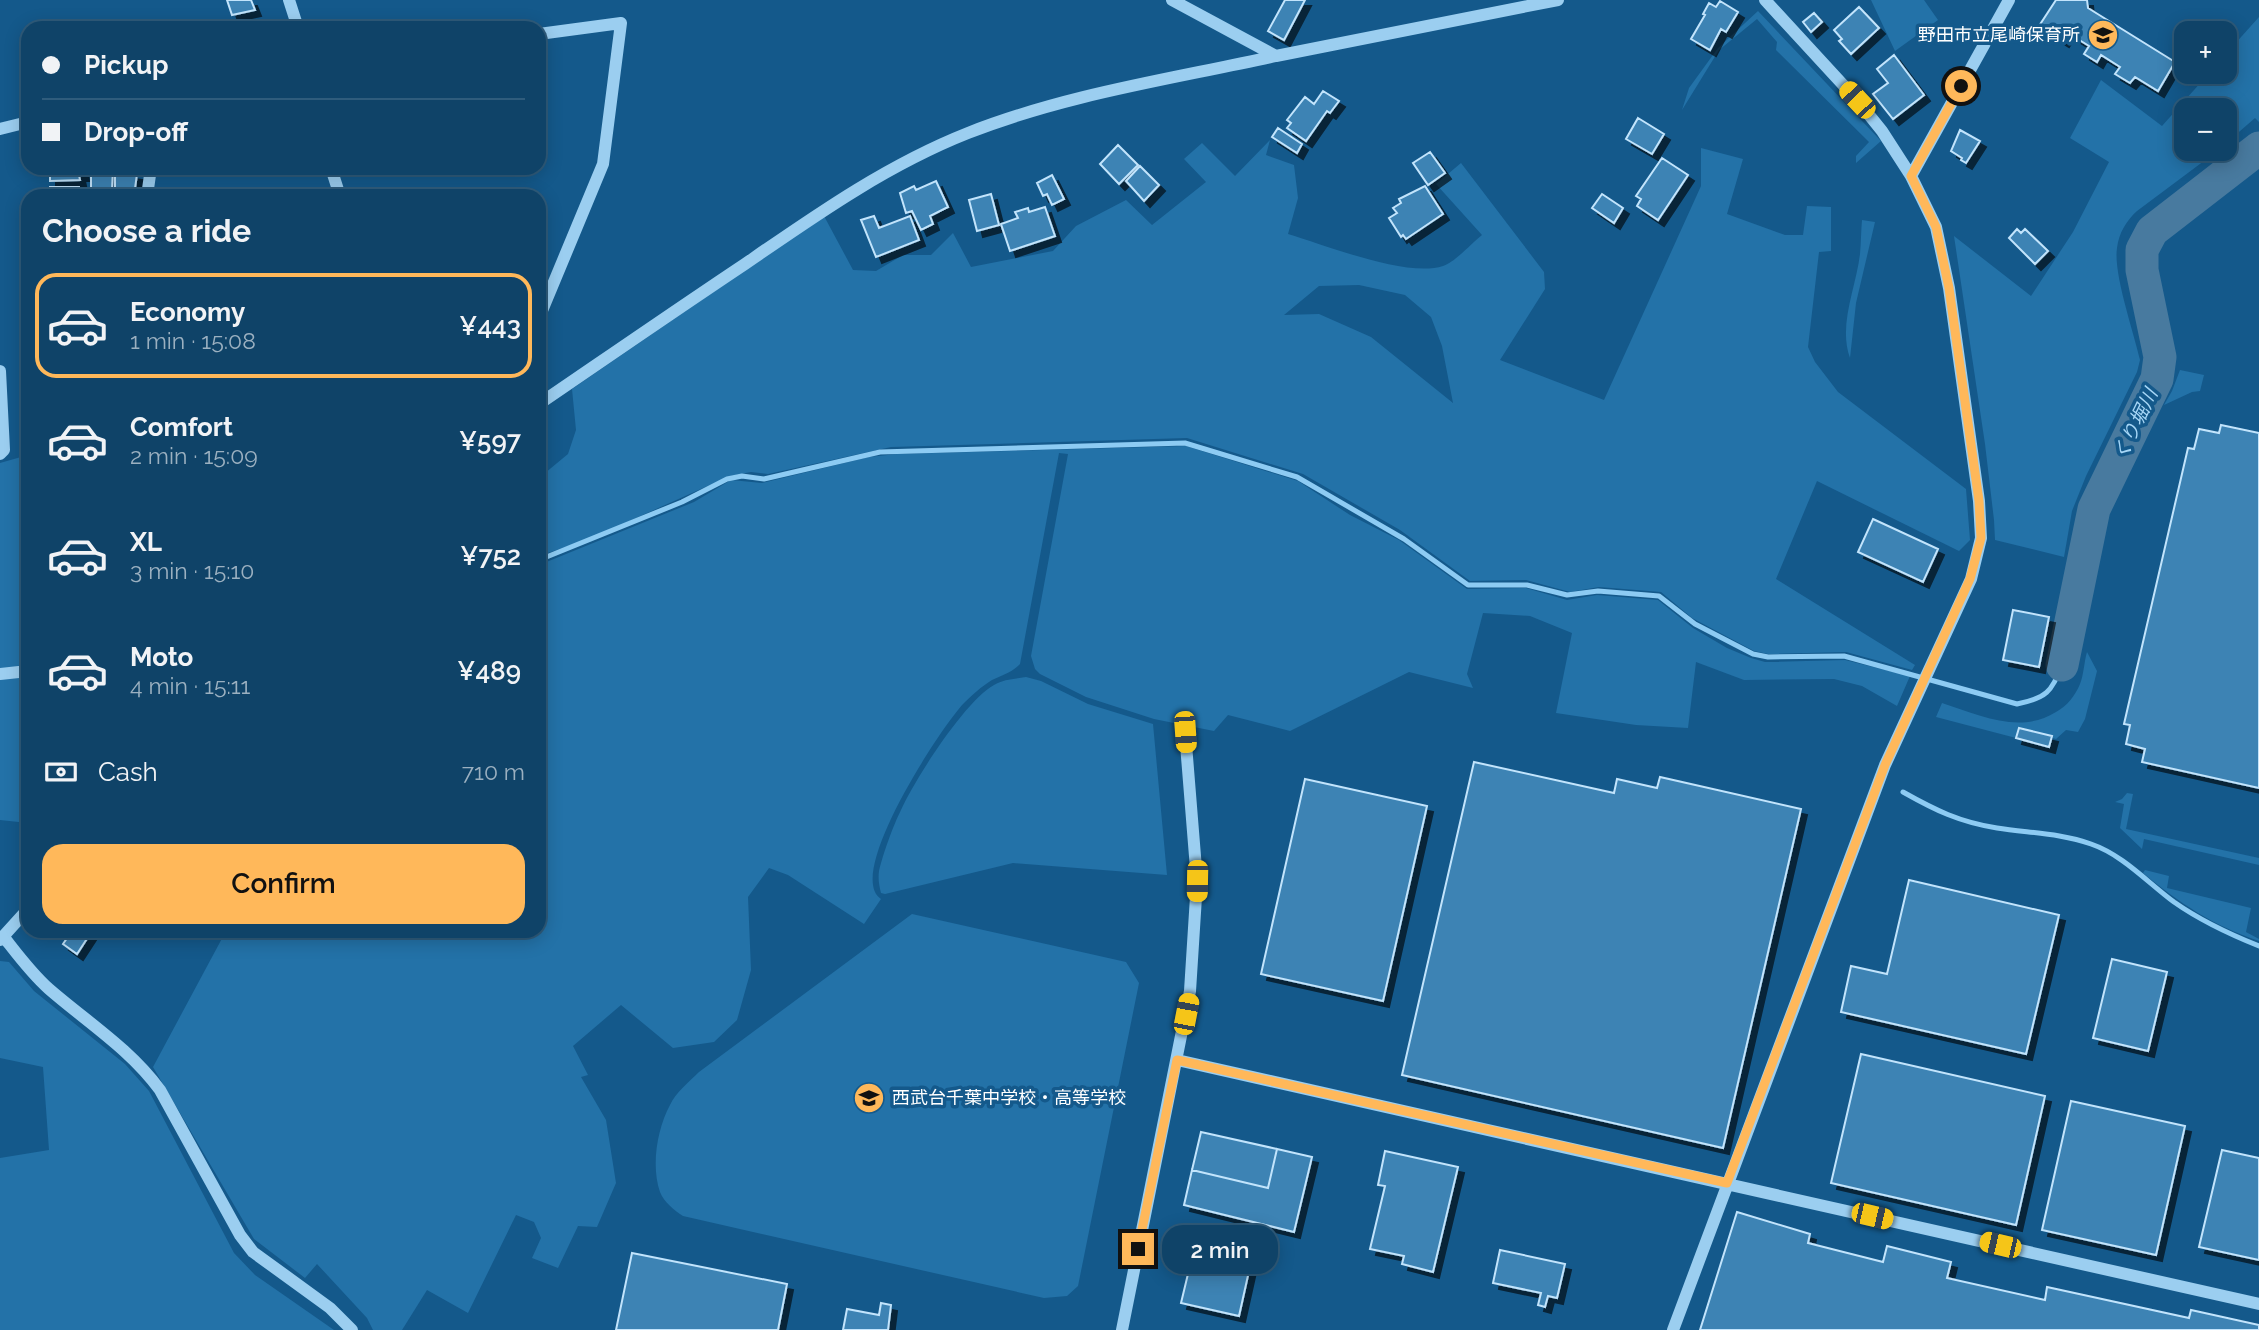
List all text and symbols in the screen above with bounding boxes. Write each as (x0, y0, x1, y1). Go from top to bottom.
school or university icon: 野田市立尾崎保育所 (2086, 18, 2120, 52)
map controls (2174, 21, 2237, 161)
button: + (2174, 21, 2237, 84)
place label: 野田市立尾崎保育所 (1918, 24, 2080, 45)
text: Pickup (84, 50, 169, 80)
route start (1945, 70, 1977, 102)
car (1835, 77, 1880, 123)
button: − (2174, 98, 2237, 161)
text: Drop-off (84, 117, 188, 147)
text: Choose a ride (42, 212, 251, 249)
icon: car (46, 294, 109, 357)
text: Economy (130, 297, 245, 327)
text: ¥443 (459, 311, 521, 341)
text: 1 min · 15:08 (130, 327, 256, 354)
water label: くり堀川 (2108, 383, 2162, 463)
icon: car (46, 409, 109, 472)
text: Comfort (130, 412, 233, 442)
text: ¥597 (459, 426, 521, 456)
text: 2 min · 15:09 (130, 442, 258, 469)
icon: car (46, 524, 109, 587)
text: XL (130, 527, 162, 557)
text: ¥752 (460, 541, 521, 571)
text: 3 min · 15:10 (130, 557, 254, 584)
icon: car (46, 639, 109, 702)
text: Moto (130, 642, 193, 672)
text: ¥489 (457, 656, 521, 686)
text: 4 min · 15:11 (130, 672, 250, 699)
car (1174, 710, 1197, 754)
icon: cash (42, 753, 80, 791)
text: Cash (98, 757, 158, 787)
text: 710 m (462, 758, 525, 785)
button: Confirm (42, 844, 525, 924)
car (1187, 860, 1208, 902)
car (1172, 991, 1201, 1037)
school or university icon: 西武台千葉中学校・高等学校 (852, 1081, 886, 1115)
place label: 西武台千葉中学校・高等学校 (892, 1087, 1126, 1108)
car (1850, 1201, 1895, 1231)
callout: 2 min (1162, 1224, 1278, 1274)
car (1978, 1230, 2023, 1260)
route end (1122, 1233, 1154, 1265)
text: 2 min (1191, 1236, 1249, 1263)

